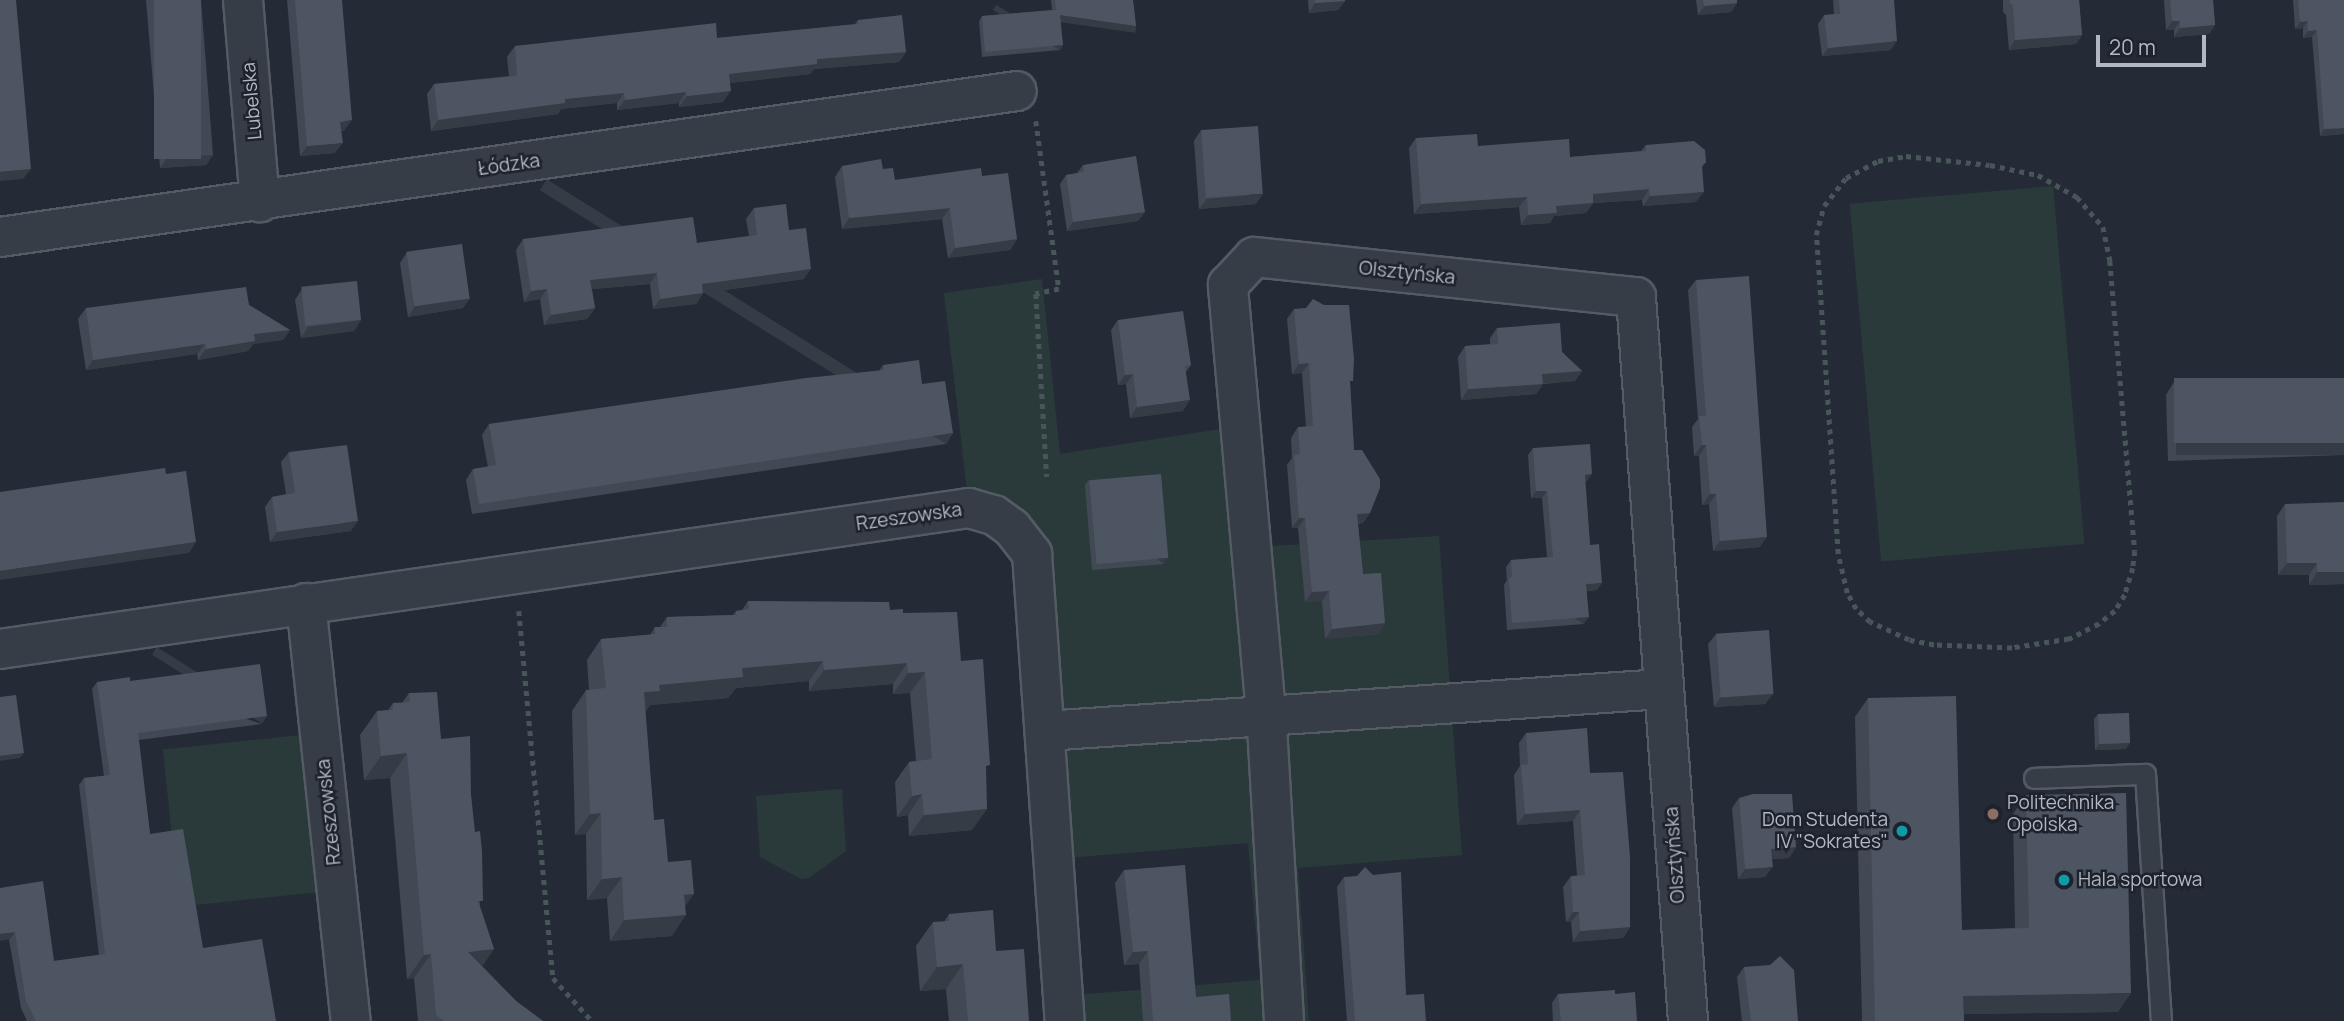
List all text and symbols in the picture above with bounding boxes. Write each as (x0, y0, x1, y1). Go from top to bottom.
scale bar (2099, 21, 2209, 65)
text: 20 m (2109, 33, 2156, 61)
street label: Lubelska (237, 61, 267, 141)
street label: Łódzka (477, 149, 541, 181)
street label: Olsztyńska (1358, 257, 1456, 289)
street label: Rzeszowska (855, 498, 963, 536)
street label: Rzeszowska (312, 758, 346, 866)
place label: Politechnika Opolska (2007, 792, 2114, 836)
street label: Olsztyńska (1660, 806, 1690, 904)
marker: Politechnika Opolska (1985, 806, 2001, 822)
place label: Dom Studenta IV "Sokrates" (1762, 809, 1888, 853)
marker: Dom Studenta IV "Sokrates" (1894, 823, 1910, 839)
place label: Hala sportowa (2078, 869, 2202, 891)
marker: Hala sportowa (2056, 872, 2072, 888)

